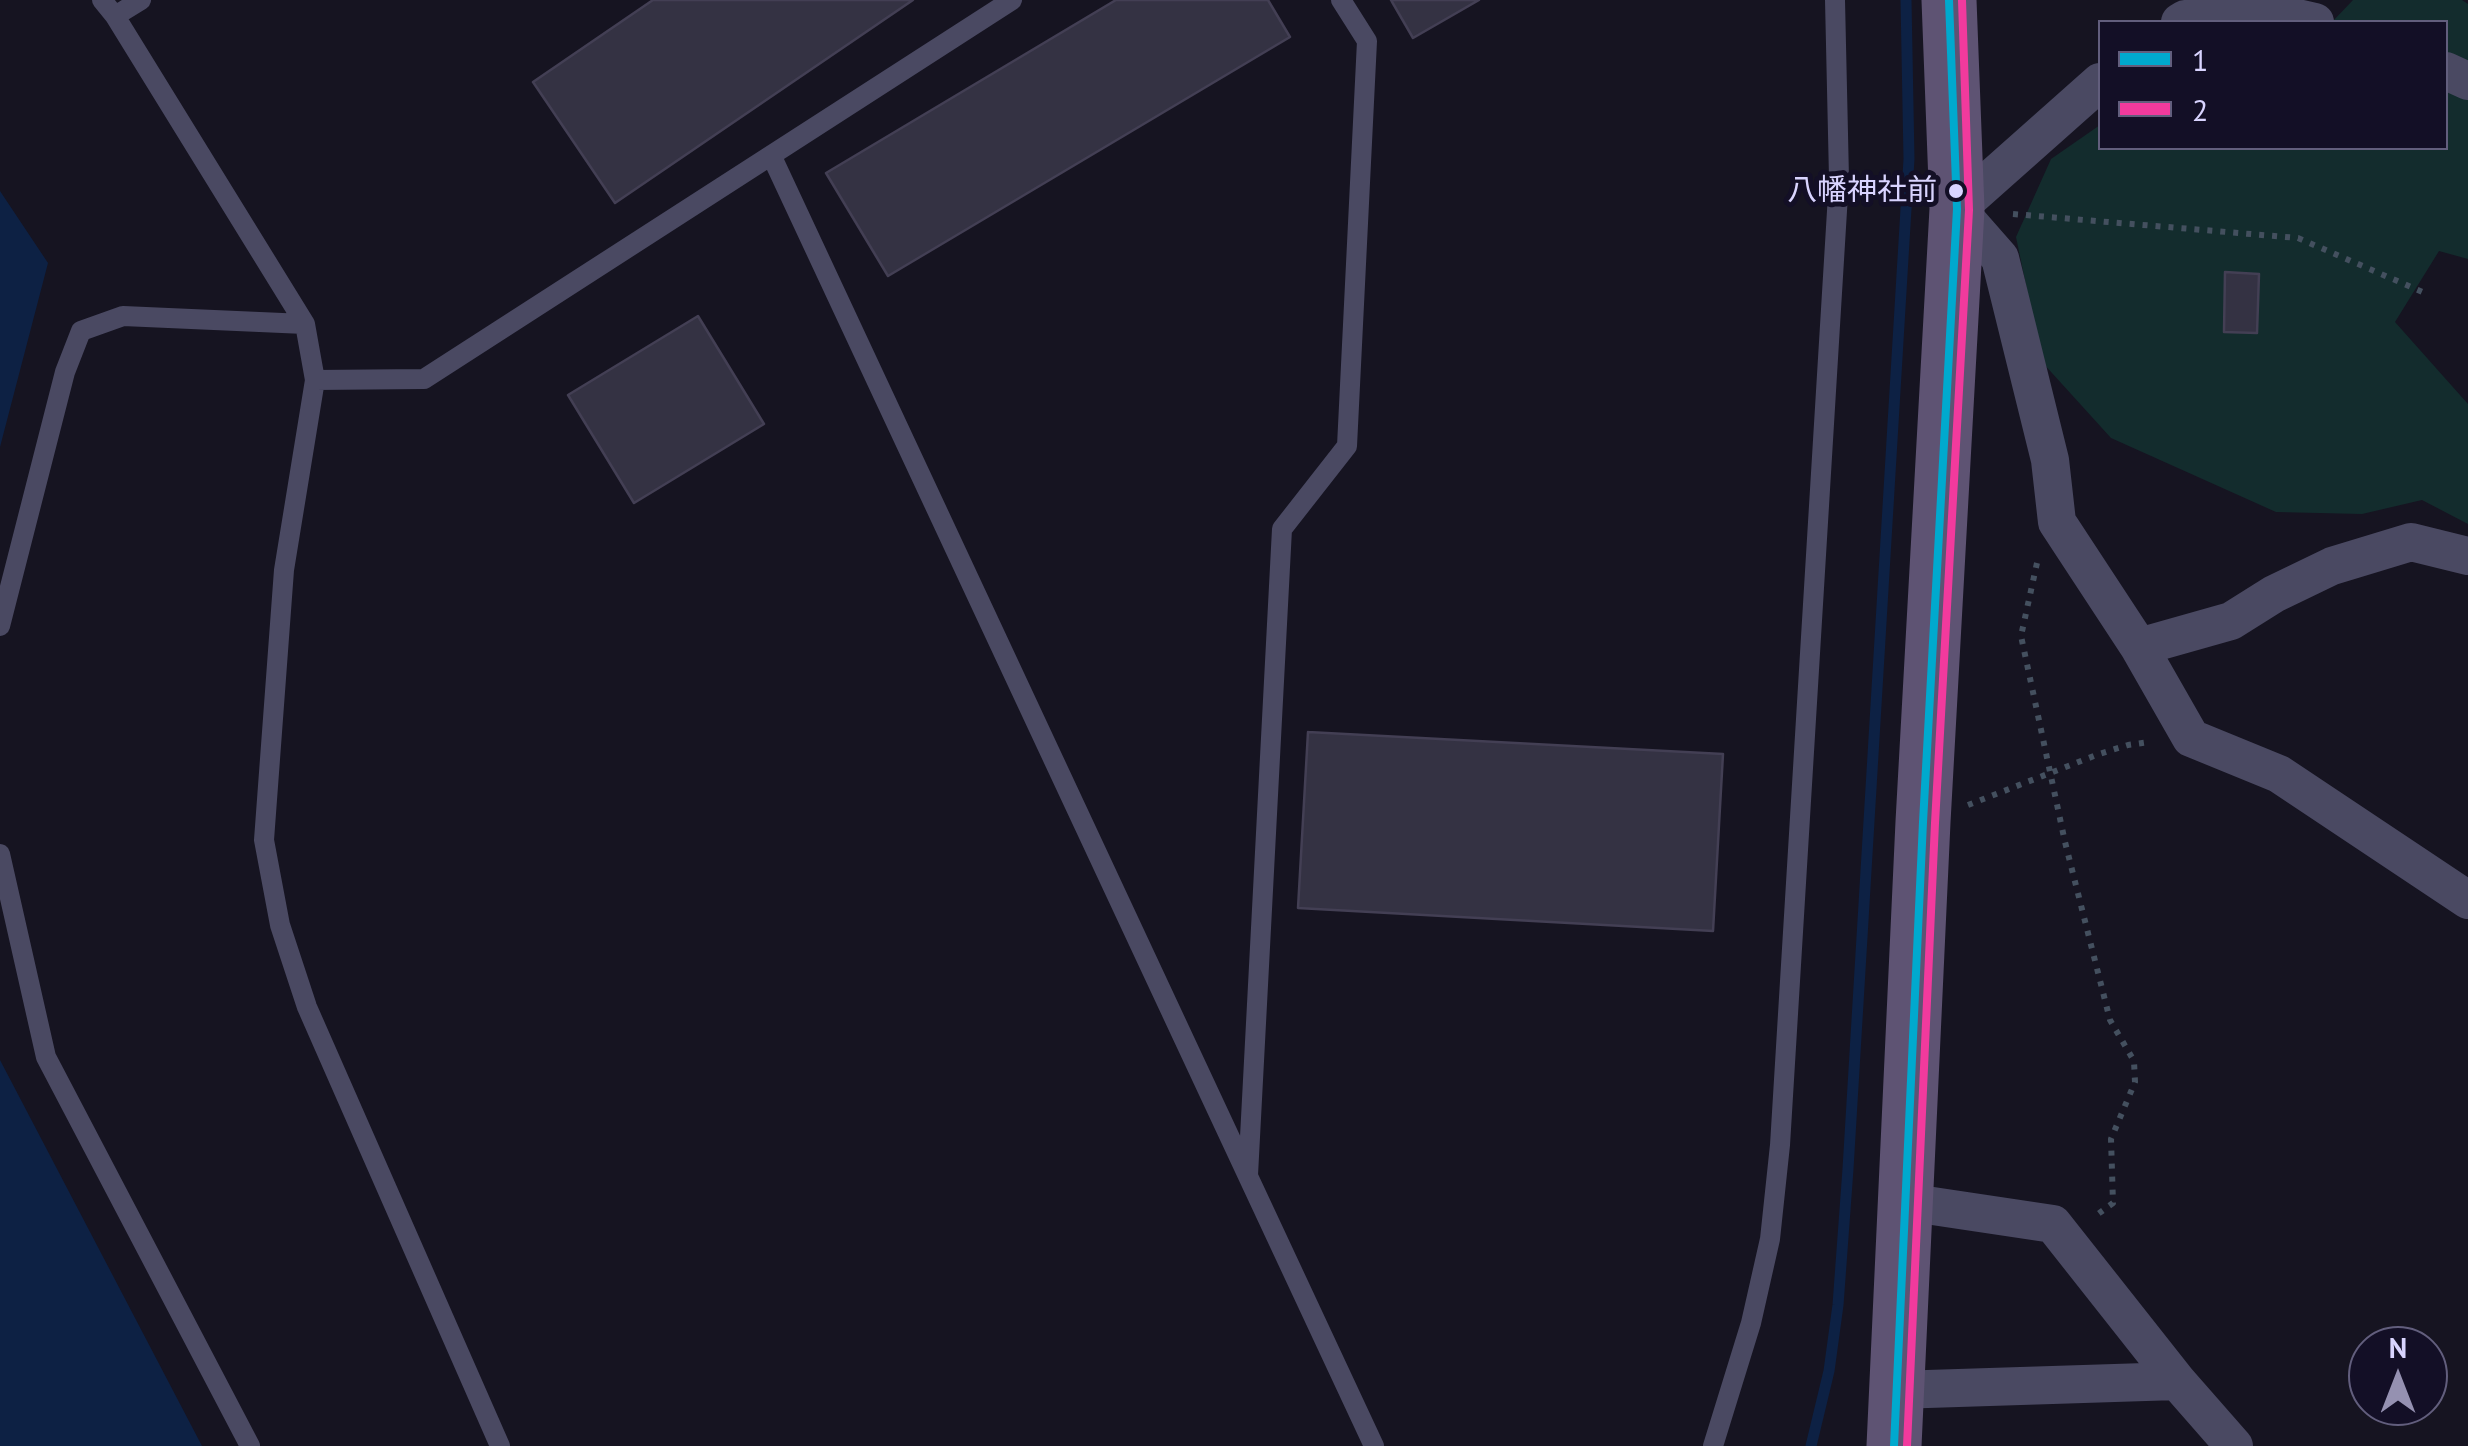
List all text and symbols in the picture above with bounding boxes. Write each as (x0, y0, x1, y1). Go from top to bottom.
legend (2098, 20, 2448, 150)
text: 1 (2192, 40, 2208, 79)
text: 2 (2192, 90, 2208, 129)
place label: 八幡神社前 (1787, 173, 1937, 209)
marker: 八幡神社前 (1946, 181, 1966, 201)
north arrow (2348, 1326, 2448, 1426)
text: N (2389, 1329, 2407, 1366)

